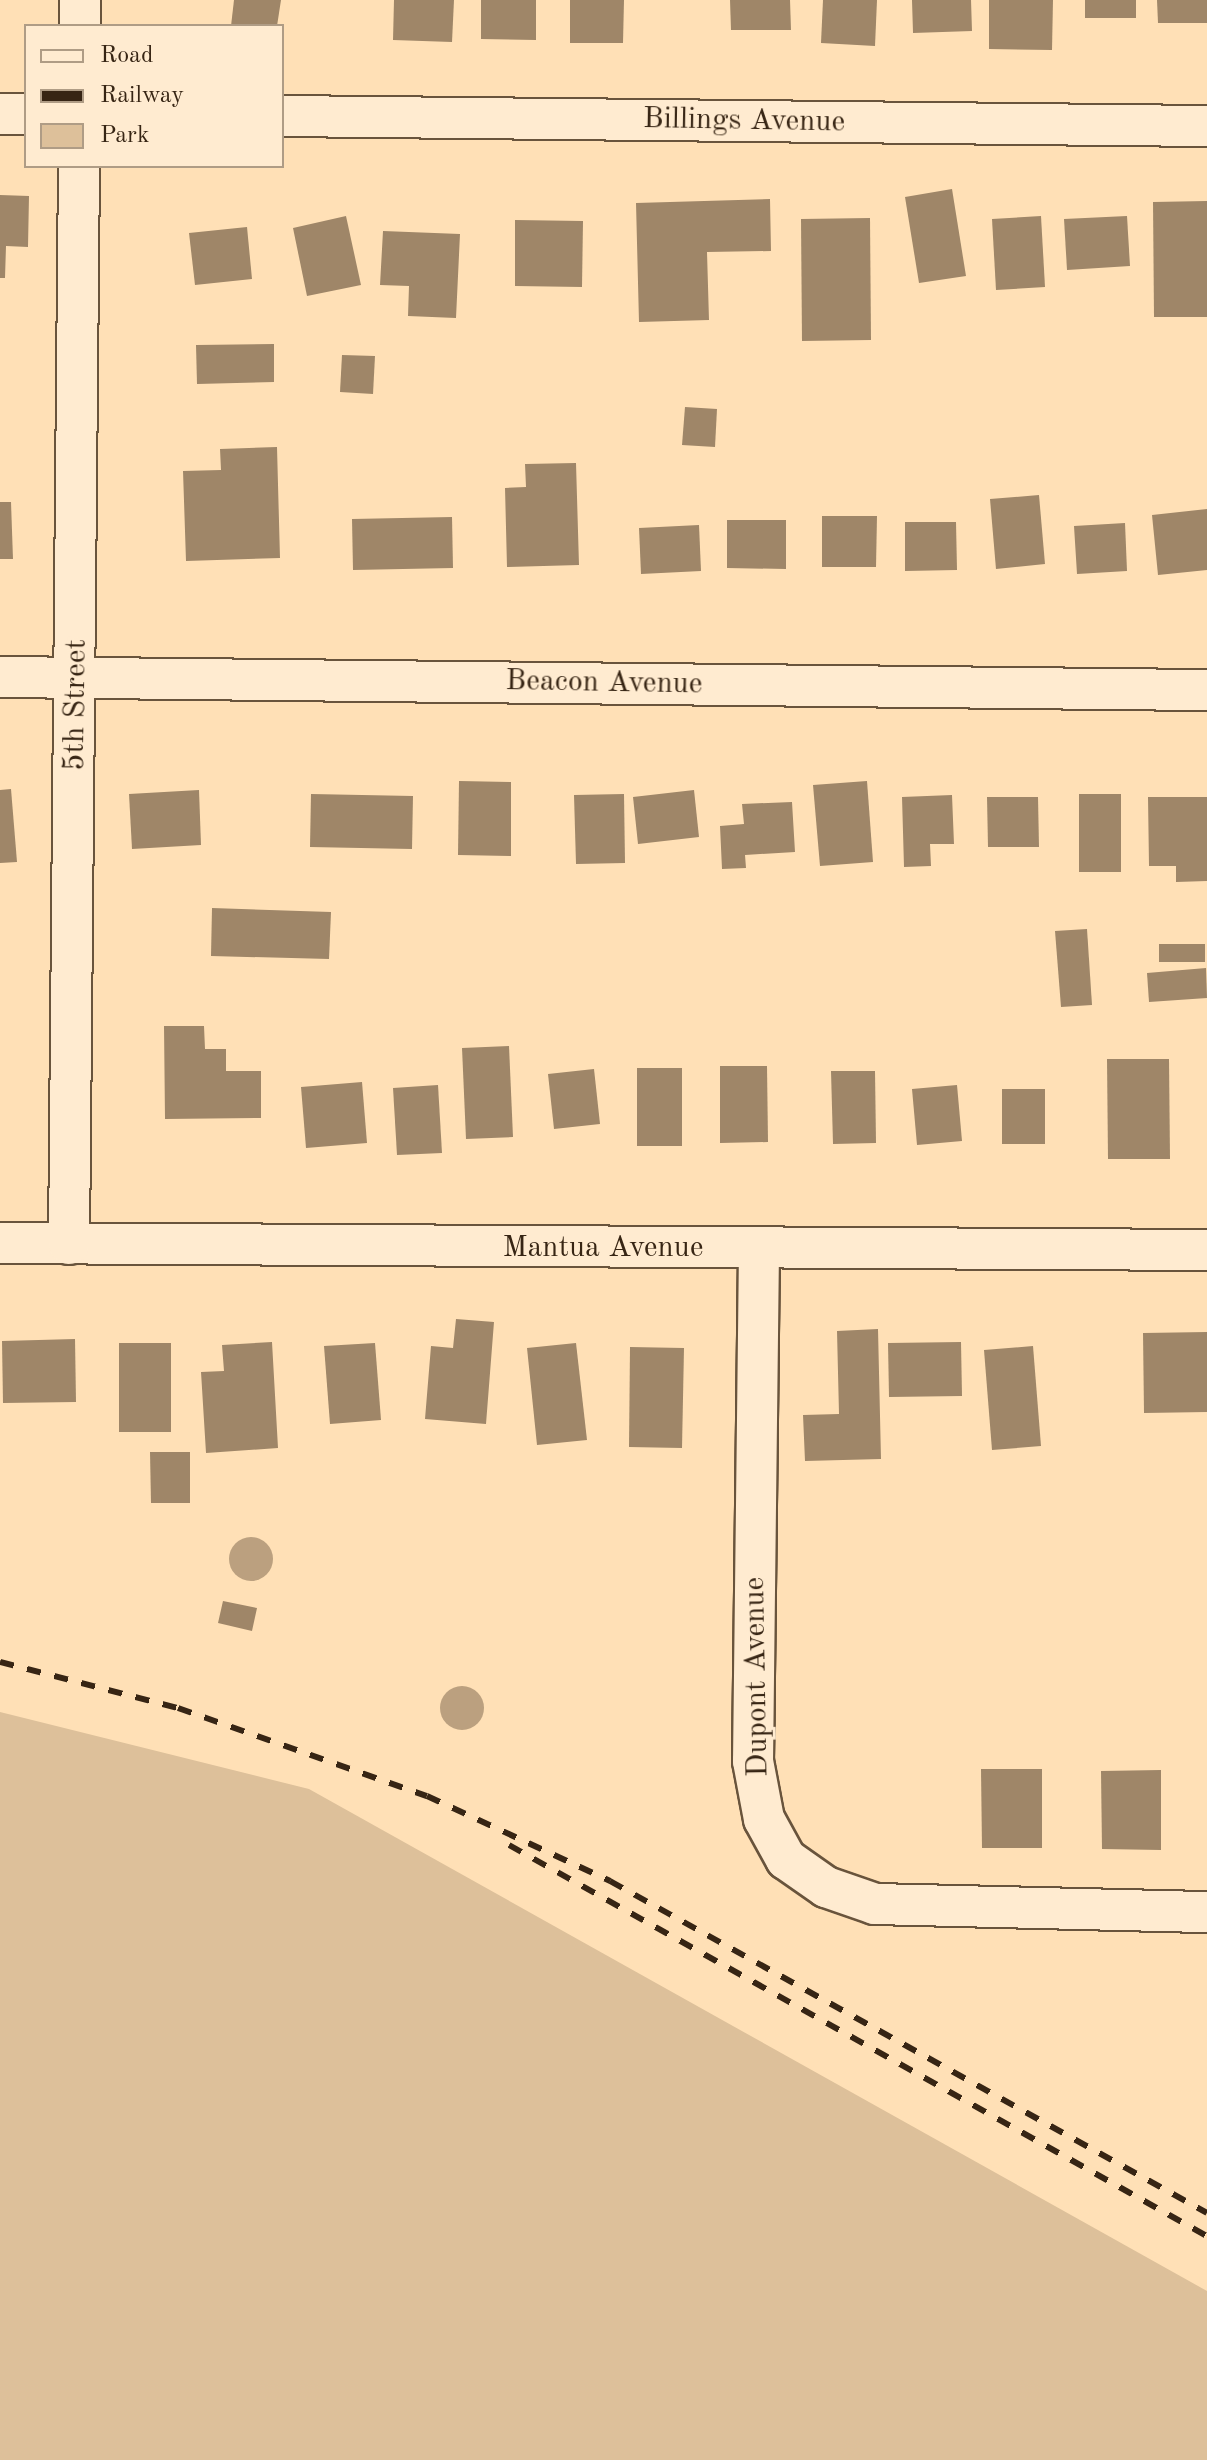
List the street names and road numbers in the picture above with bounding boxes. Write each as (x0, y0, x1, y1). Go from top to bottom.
street label: Billings Avenue (643, 101, 845, 141)
street label: 5th Street (57, 639, 95, 771)
street label: Beacon Avenue (505, 663, 703, 703)
street label: Mantua Avenue (502, 1230, 704, 1266)
street label: Dupont Avenue (737, 1577, 777, 1777)

